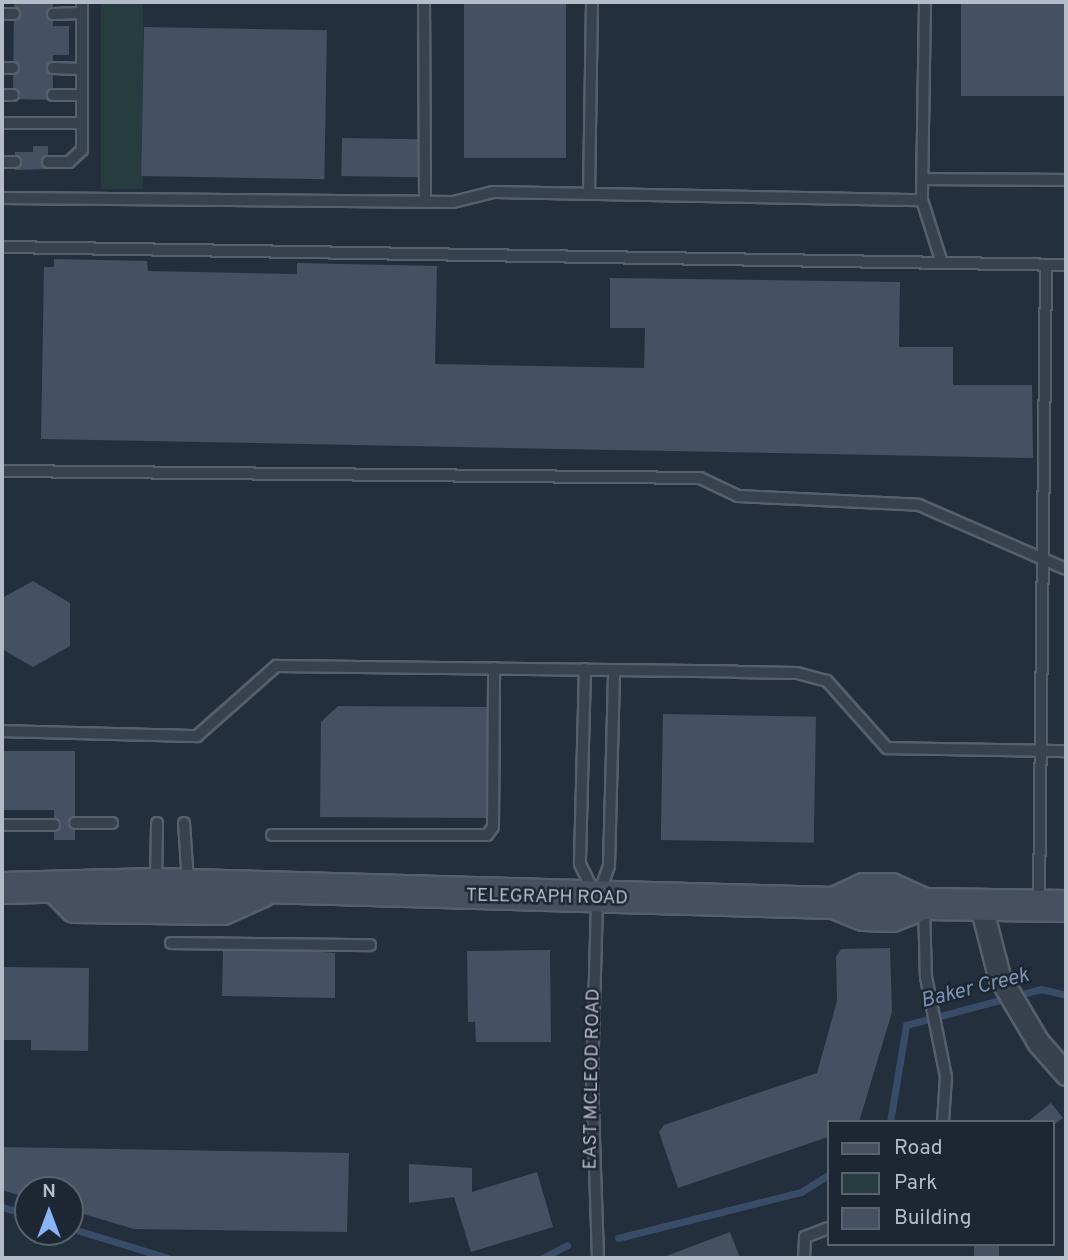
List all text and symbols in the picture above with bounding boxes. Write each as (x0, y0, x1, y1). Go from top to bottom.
street label: TELEGRAPH ROAD (466, 885, 628, 911)
water label: Baker Creek (918, 963, 1032, 1015)
street label: EAST MCLEOD ROAD (580, 988, 606, 1170)
legend (827, 1120, 1054, 1246)
text: Road (894, 1135, 943, 1162)
text: Park (894, 1170, 937, 1197)
north arrow (14, 1176, 84, 1246)
text: N (42, 1180, 56, 1204)
text: Building (894, 1205, 972, 1232)

